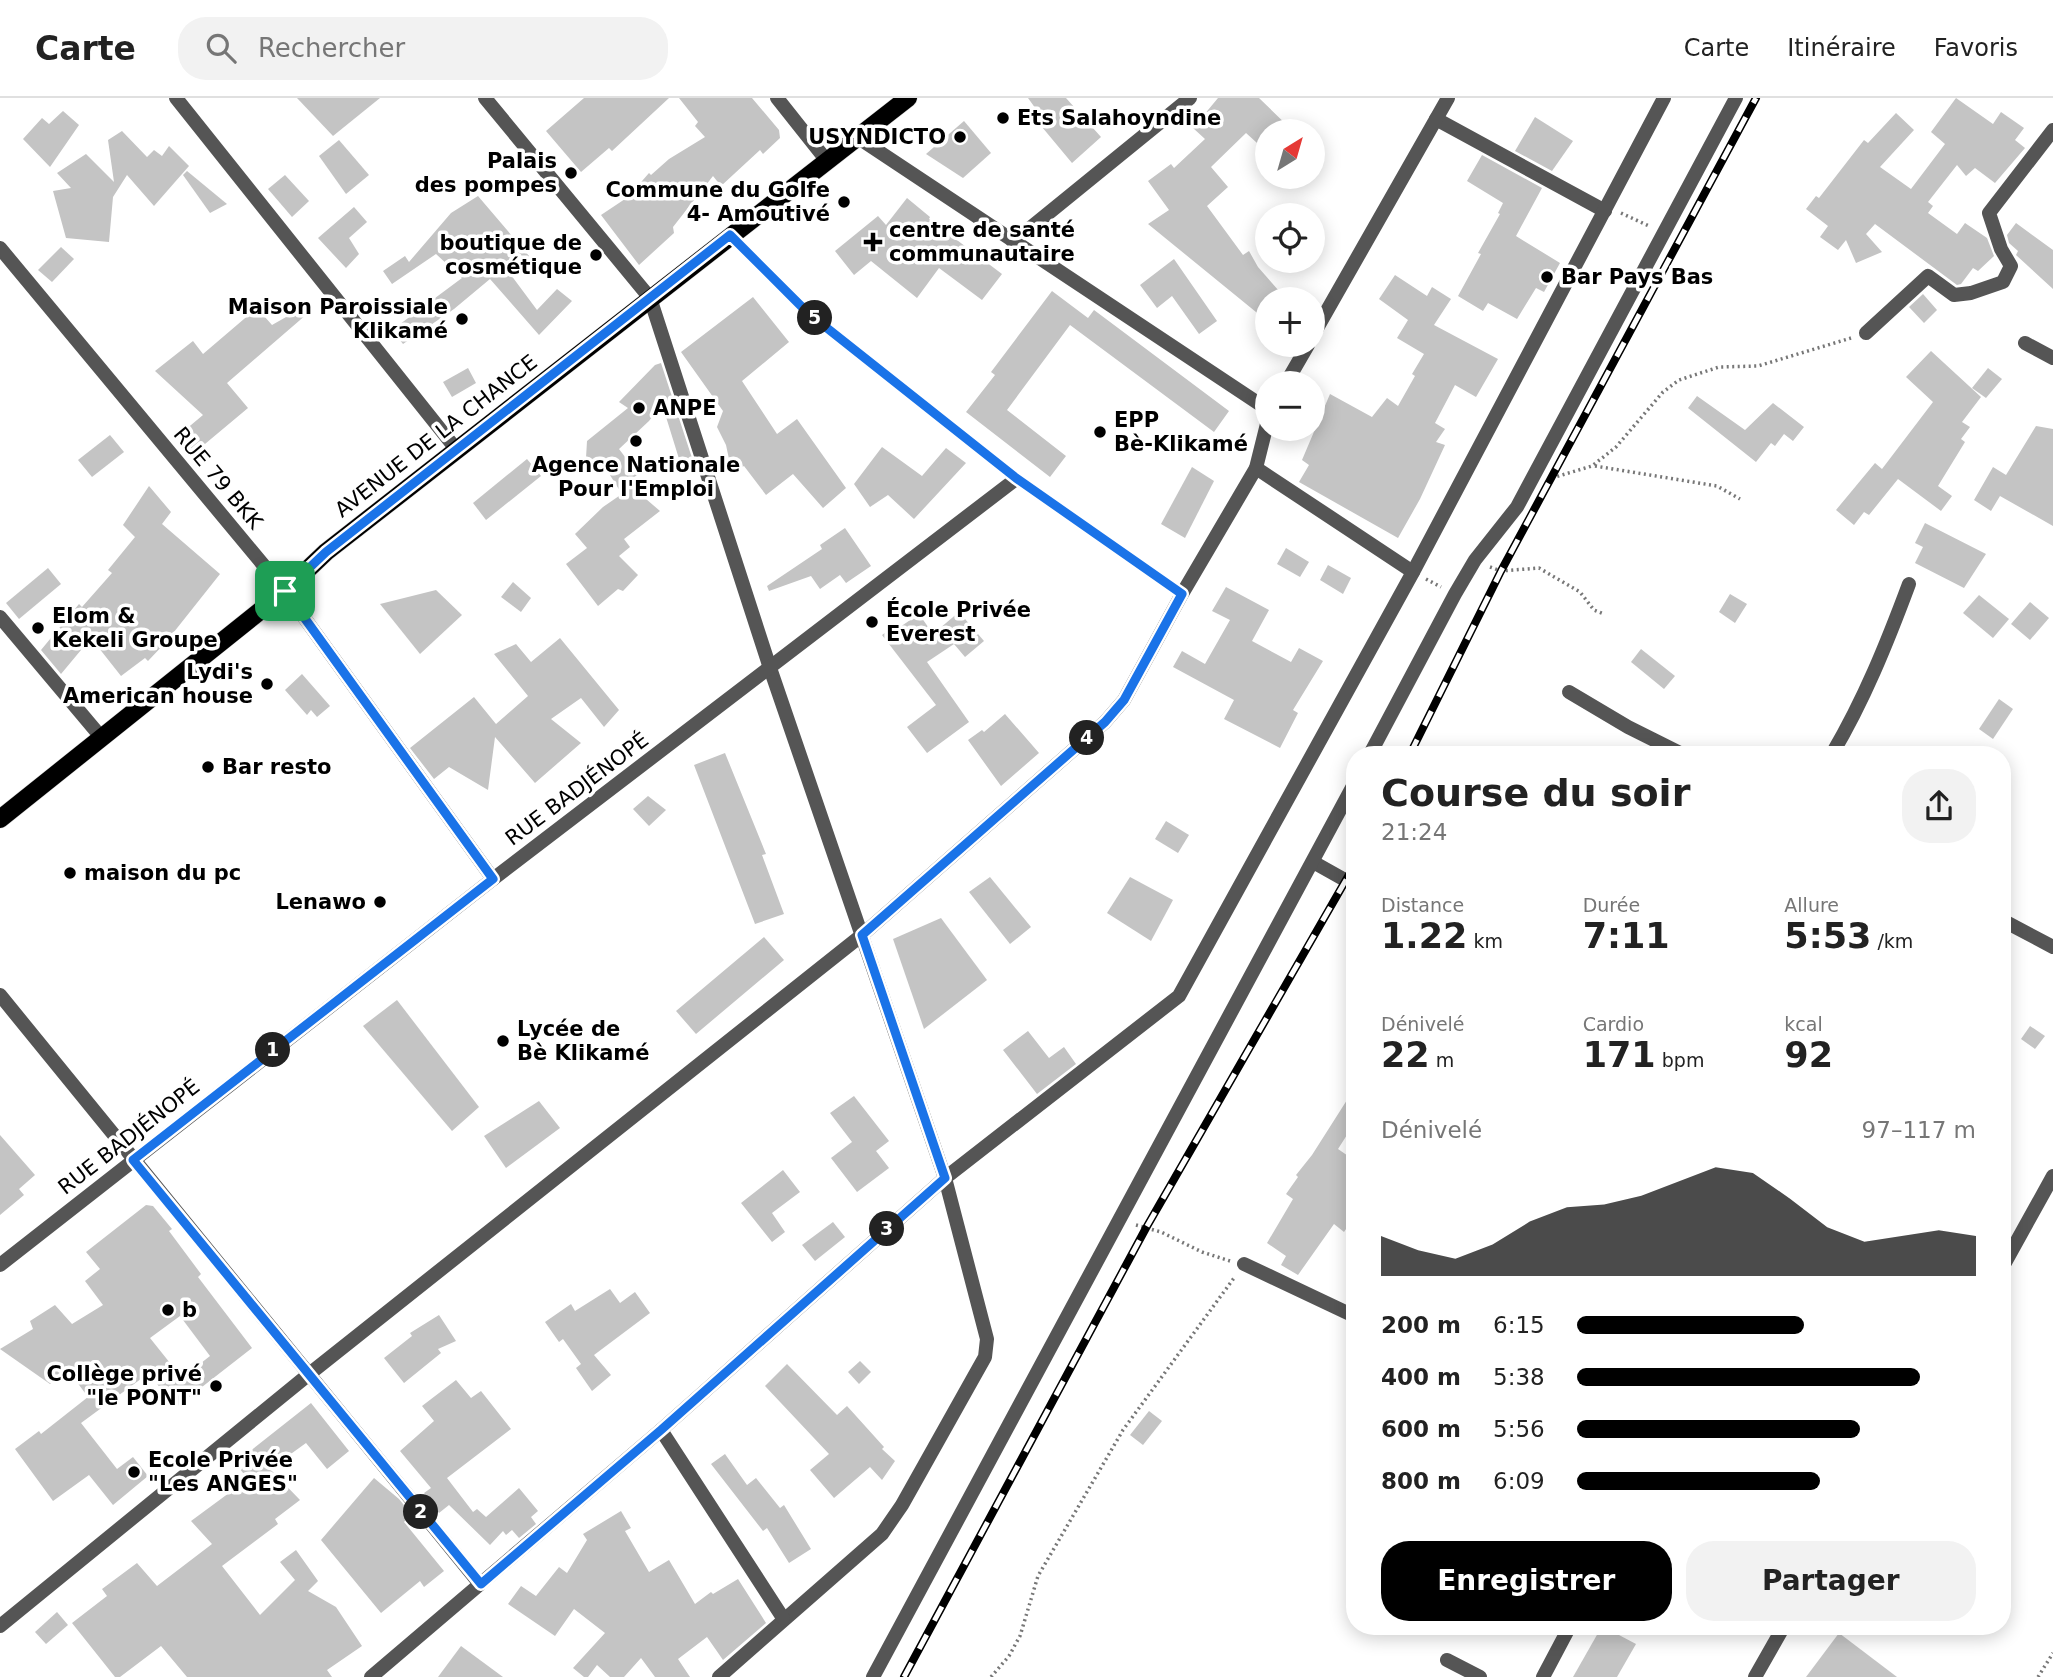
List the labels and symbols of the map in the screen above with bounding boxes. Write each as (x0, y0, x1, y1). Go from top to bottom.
place label: Ets Salahoyndine (1017, 106, 1221, 130)
marker: Ets Salahoyndine (995, 110, 1011, 126)
north arrow (1255, 119, 1325, 189)
place label: USYNDICTO (808, 125, 946, 149)
marker: USYNDICTO (952, 129, 968, 145)
place label: Palais des pompes (415, 149, 557, 197)
marker: Palais des pompes (563, 165, 579, 181)
place label: Commune du Golfe 4- Amoutivé (605, 178, 830, 226)
marker: Commune du Golfe 4- Amoutivé (836, 194, 852, 210)
place label: centre de santé communautaire (889, 218, 1075, 266)
place label: boutique de cosmétique (440, 231, 582, 279)
marker: centre de santé communautaire (863, 232, 883, 252)
marker: boutique de cosmétique (588, 247, 604, 263)
place label: Bar Pays Bas (1561, 265, 1713, 289)
marker: Bar Pays Bas (1539, 269, 1555, 285)
place label: Maison Paroissiale Klikamé (228, 295, 448, 343)
pin: 5 (798, 300, 832, 336)
marker: Maison Paroissiale Klikamé (454, 311, 470, 327)
street label: AVENUE DE LA CHANCE (330, 350, 542, 522)
place label: ANPE (653, 396, 717, 420)
marker: ANPE (631, 400, 647, 416)
place label: EPP Bè-Klikamé (1114, 408, 1248, 456)
street label: RUE 79 BKK (169, 422, 268, 535)
marker: EPP Bè-Klikamé (1092, 424, 1108, 440)
marker: Agence Nationale Pour l'Emploi (628, 433, 644, 449)
place label: Agence Nationale Pour l'Emploi (532, 453, 740, 501)
pin (255, 561, 315, 621)
place label: École Privée Everest (886, 597, 1031, 646)
place label: Elom & Kekeli Groupe (52, 604, 218, 652)
marker: École Privée Everest (864, 614, 880, 630)
marker: Elom & Kekeli Groupe (30, 620, 46, 636)
place label: Lydi's American house (63, 660, 253, 708)
marker: Lydi's American house (259, 676, 275, 692)
pin: 4 (1070, 720, 1104, 756)
street label: RUE BADJÉNOPÉ (500, 727, 653, 850)
place label: Bar resto (222, 755, 331, 779)
marker: Bar resto (200, 759, 216, 775)
place label: maison du pc (84, 861, 241, 885)
marker: maison du pc (62, 865, 78, 881)
place label: Lenawo (275, 890, 366, 914)
marker: Lenawo (372, 894, 388, 910)
place label: Lycée de Bè Klikamé (517, 1017, 650, 1065)
pin: 1 (256, 1032, 290, 1068)
marker: Lycée de Bè Klikamé (495, 1033, 511, 1049)
street label: RUE BADJÉNOPÉ (53, 1074, 204, 1200)
pin: 3 (870, 1212, 904, 1246)
place label: b (182, 1298, 197, 1322)
marker: b (160, 1302, 176, 1318)
place label: Collège privé "le PONT" (46, 1362, 202, 1410)
marker: Collège privé "le PONT" (208, 1378, 224, 1394)
place label: Ecole Privée "Les ANGES" (148, 1448, 298, 1496)
marker: Ecole Privée "Les ANGES" (126, 1464, 142, 1480)
pin: 2 (404, 1494, 438, 1530)

